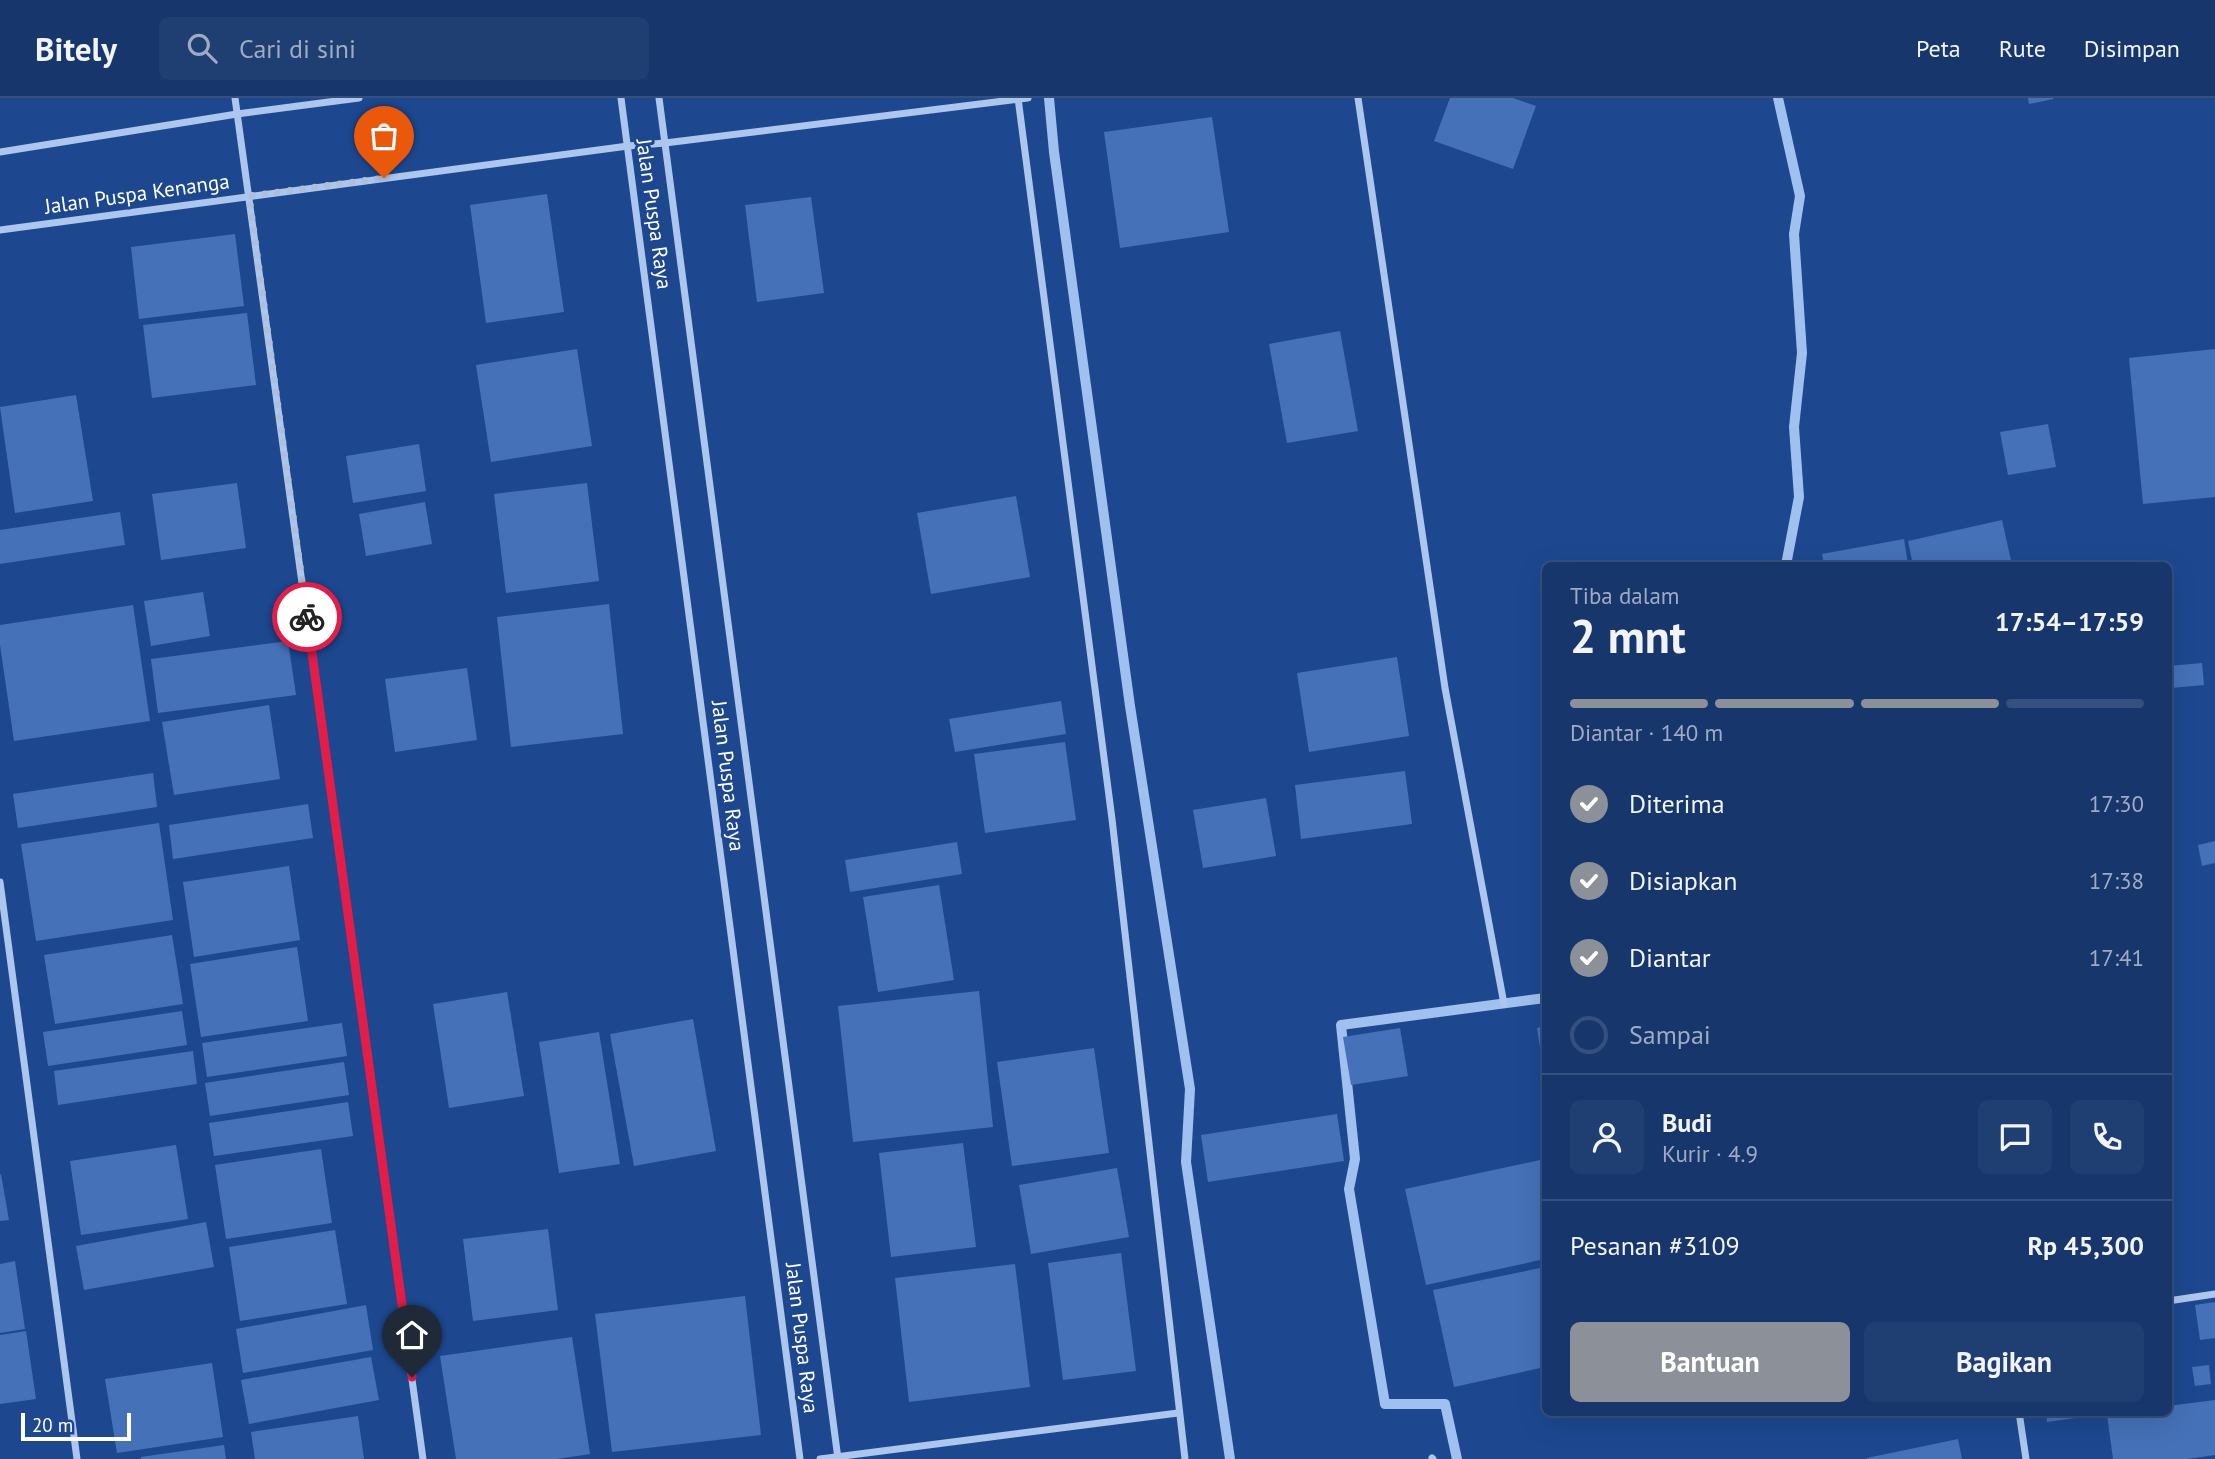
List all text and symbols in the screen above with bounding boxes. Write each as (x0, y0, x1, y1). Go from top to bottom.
search box (159, 17, 649, 80)
text: Bitely (35, 27, 117, 70)
icon: search (183, 29, 221, 67)
text: Cari di sini (239, 32, 356, 65)
text: Peta (1916, 33, 1961, 64)
text: Rute (1999, 33, 2046, 64)
text: Disimpan (2084, 33, 2180, 64)
pin (354, 106, 414, 178)
icon: bag (365, 117, 403, 155)
street label: Jalan Puspa Raya (630, 136, 678, 291)
street label: Jalan Puspa Kenanga (42, 167, 231, 220)
text: Tiba dalam (1570, 581, 1679, 610)
courier (272, 582, 342, 652)
icon: bike (288, 598, 326, 636)
text: 17:54–17:59 (1995, 605, 2144, 638)
text: 2 mnt (1570, 606, 1686, 666)
street label: Jalan Puspa Raya (706, 698, 751, 853)
text: Diantar · 140 m (1570, 718, 1723, 747)
icon: check (1570, 785, 1608, 823)
text: Diterima (1629, 787, 1725, 820)
text: 17:30 (2089, 789, 2144, 818)
icon: check (1570, 862, 1608, 900)
text: Disiapkan (1629, 864, 1737, 897)
text: 17:38 (2089, 866, 2144, 895)
icon: check (1570, 939, 1608, 977)
text: Diantar (1629, 941, 1711, 974)
text: 17:41 (2089, 943, 2144, 972)
text: Sampai (1629, 1018, 1711, 1051)
button: person (1570, 1100, 1644, 1174)
button: chat (1978, 1100, 2052, 1174)
button: phone (2070, 1100, 2144, 1174)
text: Budi (1662, 1106, 1712, 1139)
text: Kurir · 4.9 (1662, 1139, 1758, 1168)
text: Pesanan #3109 (1570, 1229, 1740, 1262)
text: Rp 45,300 (2027, 1229, 2144, 1262)
street label: Jalan Puspa Raya (780, 1260, 825, 1415)
pin (382, 1305, 442, 1377)
icon: home (393, 1316, 431, 1354)
button: Bantuan (1570, 1322, 1850, 1402)
button: Bagikan (1864, 1322, 2144, 1402)
scale bar (21, 1410, 131, 1442)
text: 20 m (32, 1413, 73, 1437)

